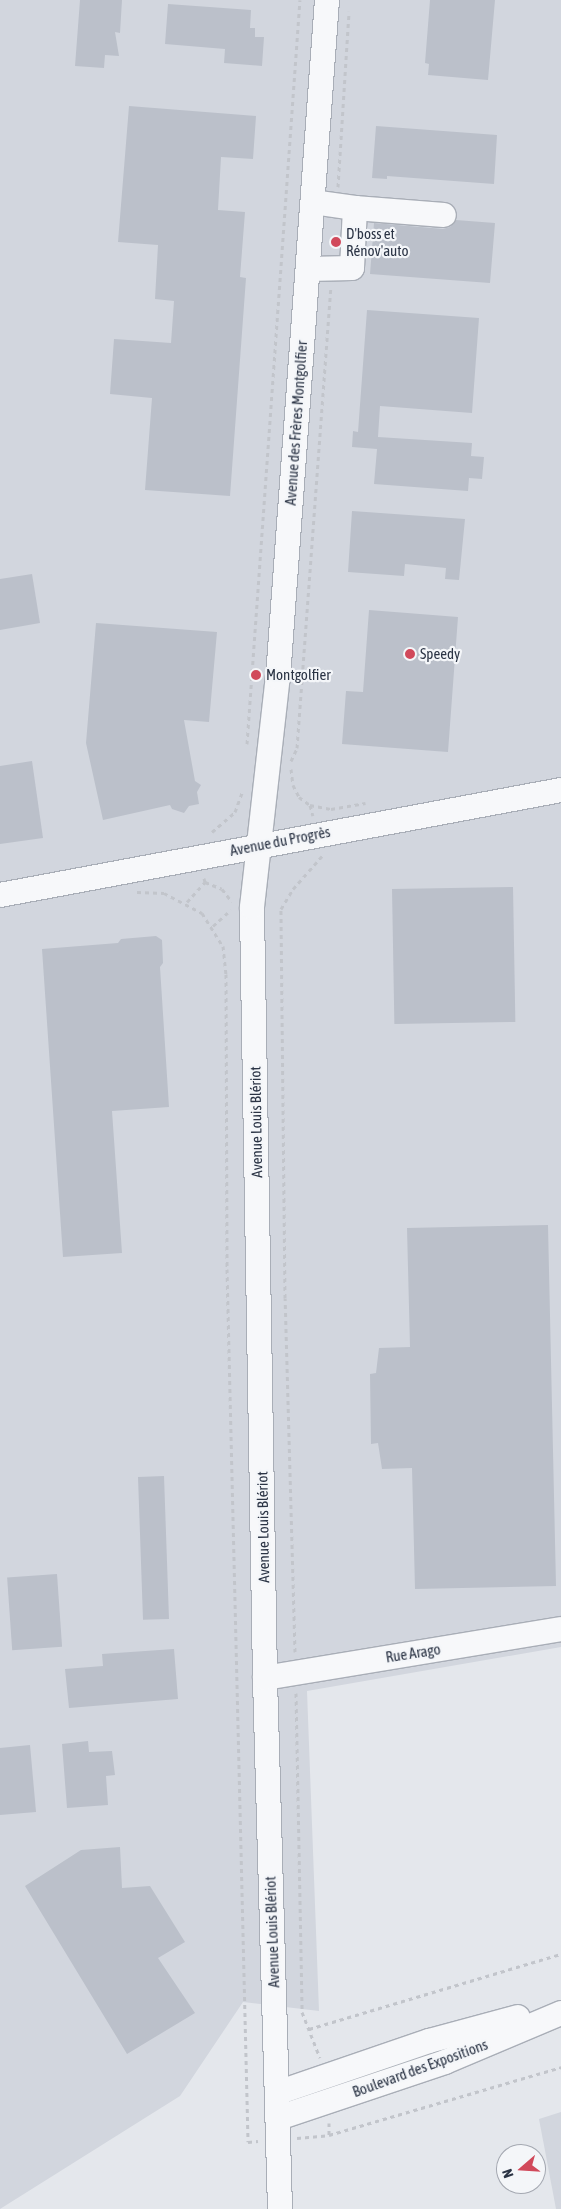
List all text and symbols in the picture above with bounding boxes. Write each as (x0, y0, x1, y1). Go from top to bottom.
place label: D'boss et Rénov'auto (346, 224, 409, 259)
marker: D'boss et Rénov'auto (330, 236, 342, 248)
street label: Avenue des Frères Montgolfier (281, 340, 311, 506)
place label: Speedy (420, 645, 460, 663)
marker: Speedy (404, 648, 416, 660)
place label: Montgolfier (266, 666, 331, 684)
marker: Montgolfier (250, 669, 262, 681)
street label: Avenue du Progrès (228, 822, 332, 860)
street label: Avenue Louis Blériot (246, 1066, 266, 1178)
street label: Avenue Louis Blériot (253, 1471, 273, 1583)
street label: Rue Arago (384, 1640, 442, 1666)
street label: Avenue Louis Blériot (261, 1876, 283, 1988)
street label: Boulevard des Expositions (350, 2035, 490, 2101)
north arrow (496, 2144, 546, 2194)
text: N (499, 2167, 517, 2180)

